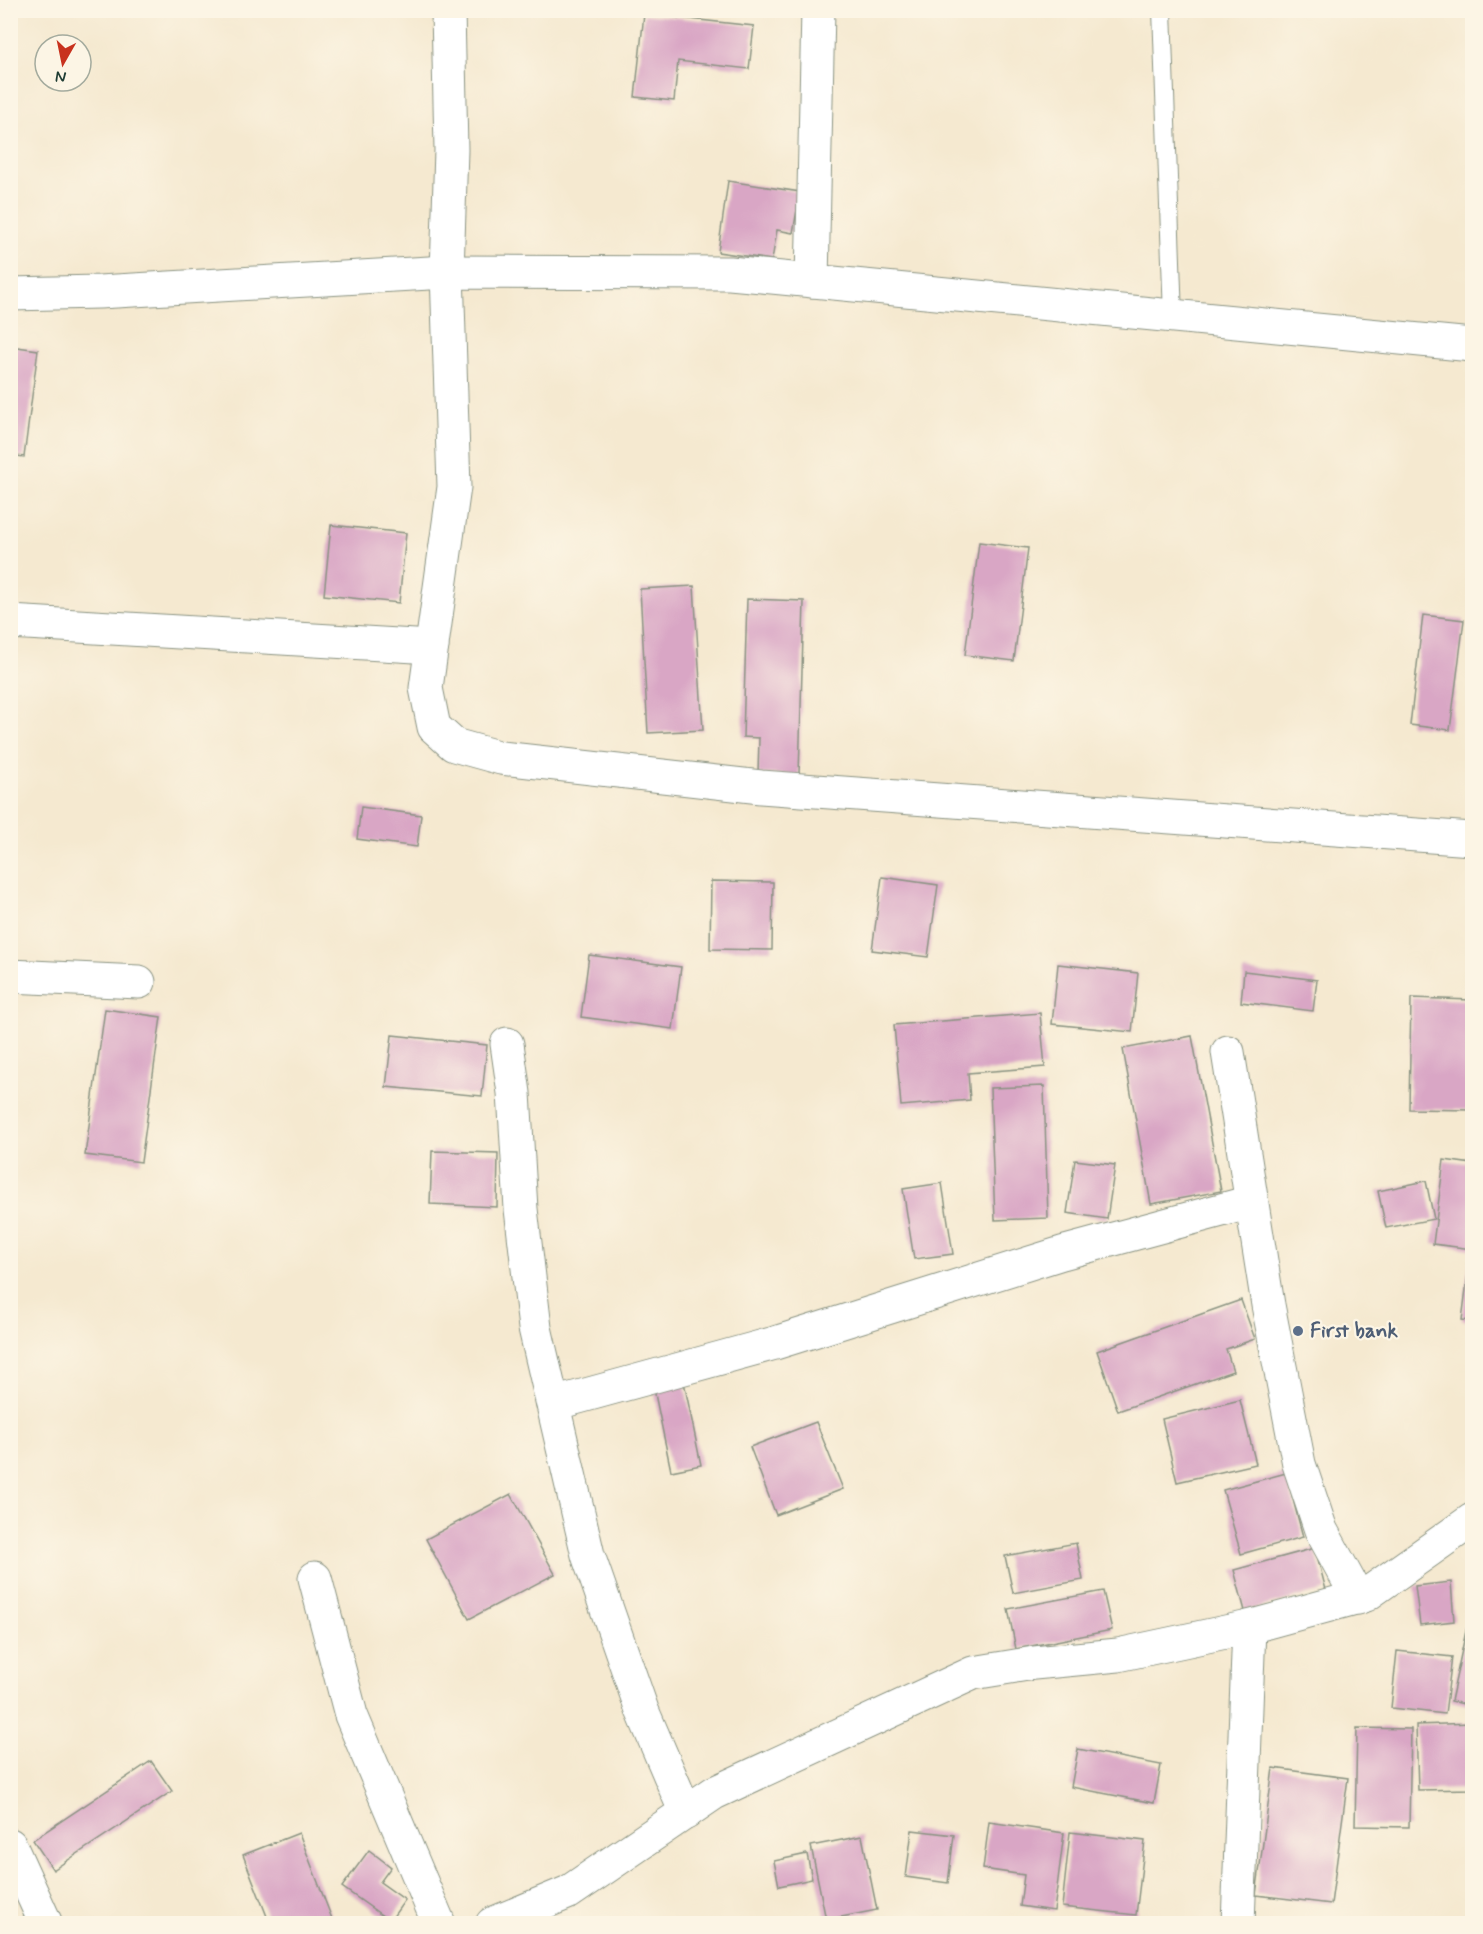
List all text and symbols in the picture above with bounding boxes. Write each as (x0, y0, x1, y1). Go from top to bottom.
north arrow (33, 33, 93, 93)
text: N (54, 65, 68, 88)
place label: First bank (1310, 1317, 1399, 1345)
marker: First bank (1291, 1324, 1305, 1338)

